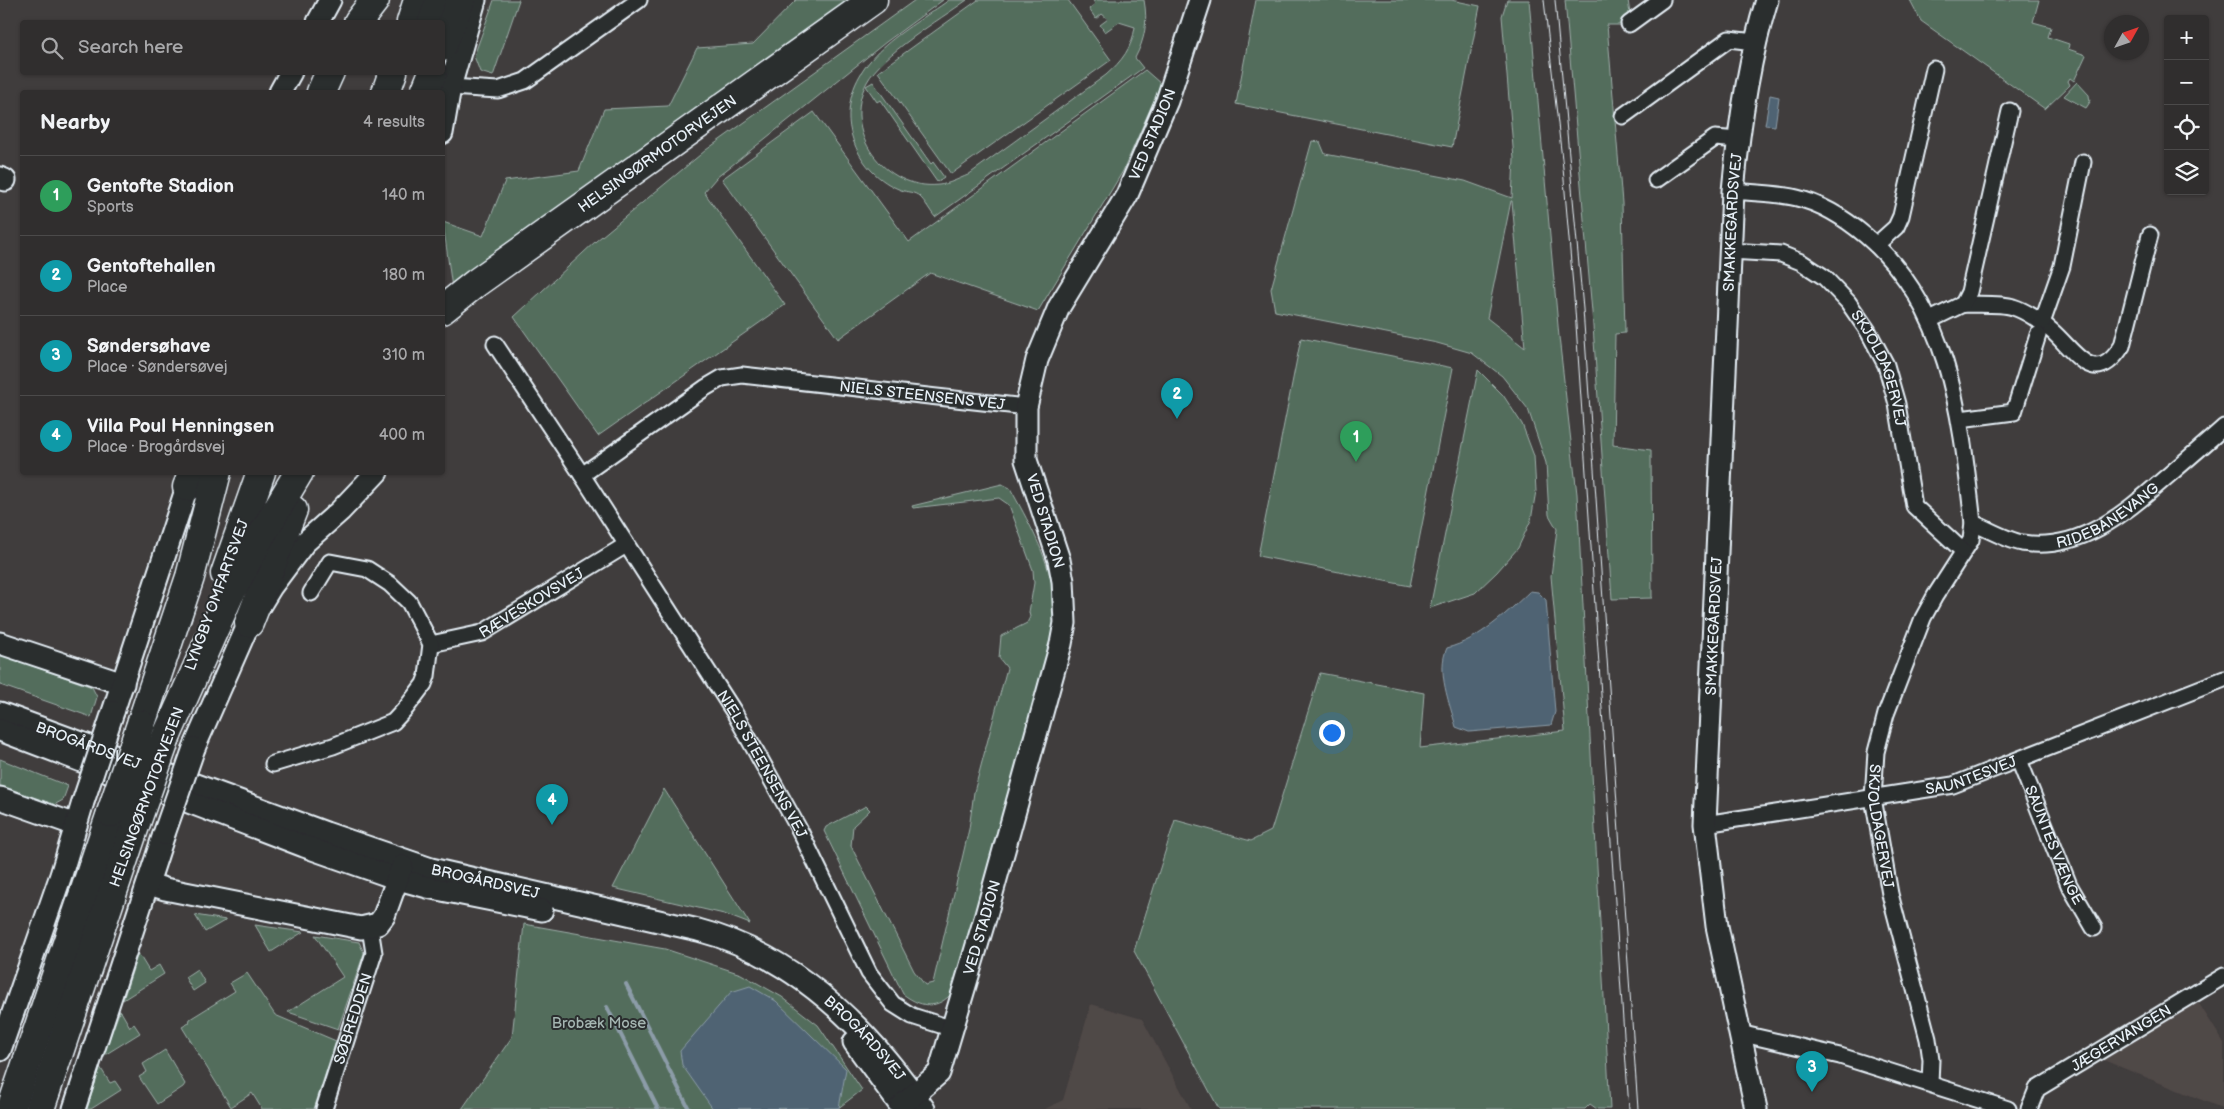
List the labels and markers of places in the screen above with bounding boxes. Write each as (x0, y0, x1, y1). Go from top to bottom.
pin: 2 (1161, 378, 1193, 419)
pin: 1 (1340, 421, 1372, 462)
pin: 4 (536, 784, 568, 825)
pin: 3 (1796, 1051, 1828, 1092)

